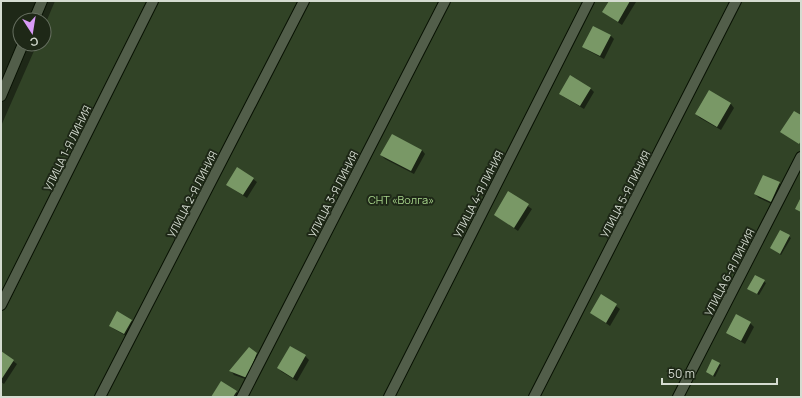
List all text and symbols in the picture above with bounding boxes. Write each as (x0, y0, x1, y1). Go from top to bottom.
north arrow (12, 12, 52, 52)
text: С (29, 34, 40, 50)
street label: УЛИЦА 1-Я ЛИНИЯ (40, 103, 94, 193)
street label: УЛИЦА 2-Я ЛИНИЯ (164, 148, 220, 240)
street label: УЛИЦА 3-Я ЛИНИЯ (305, 148, 361, 240)
street label: УЛИЦА 4-Я ЛИНИЯ (450, 148, 506, 240)
street label: УЛИЦА 5-Я ЛИНИЯ (597, 148, 653, 240)
park label: СНТ «Волга» (368, 192, 434, 207)
street label: УЛИЦА 6-Я ЛИНИЯ (700, 226, 758, 318)
scale bar (662, 360, 777, 386)
text: 50 m (668, 365, 695, 382)

